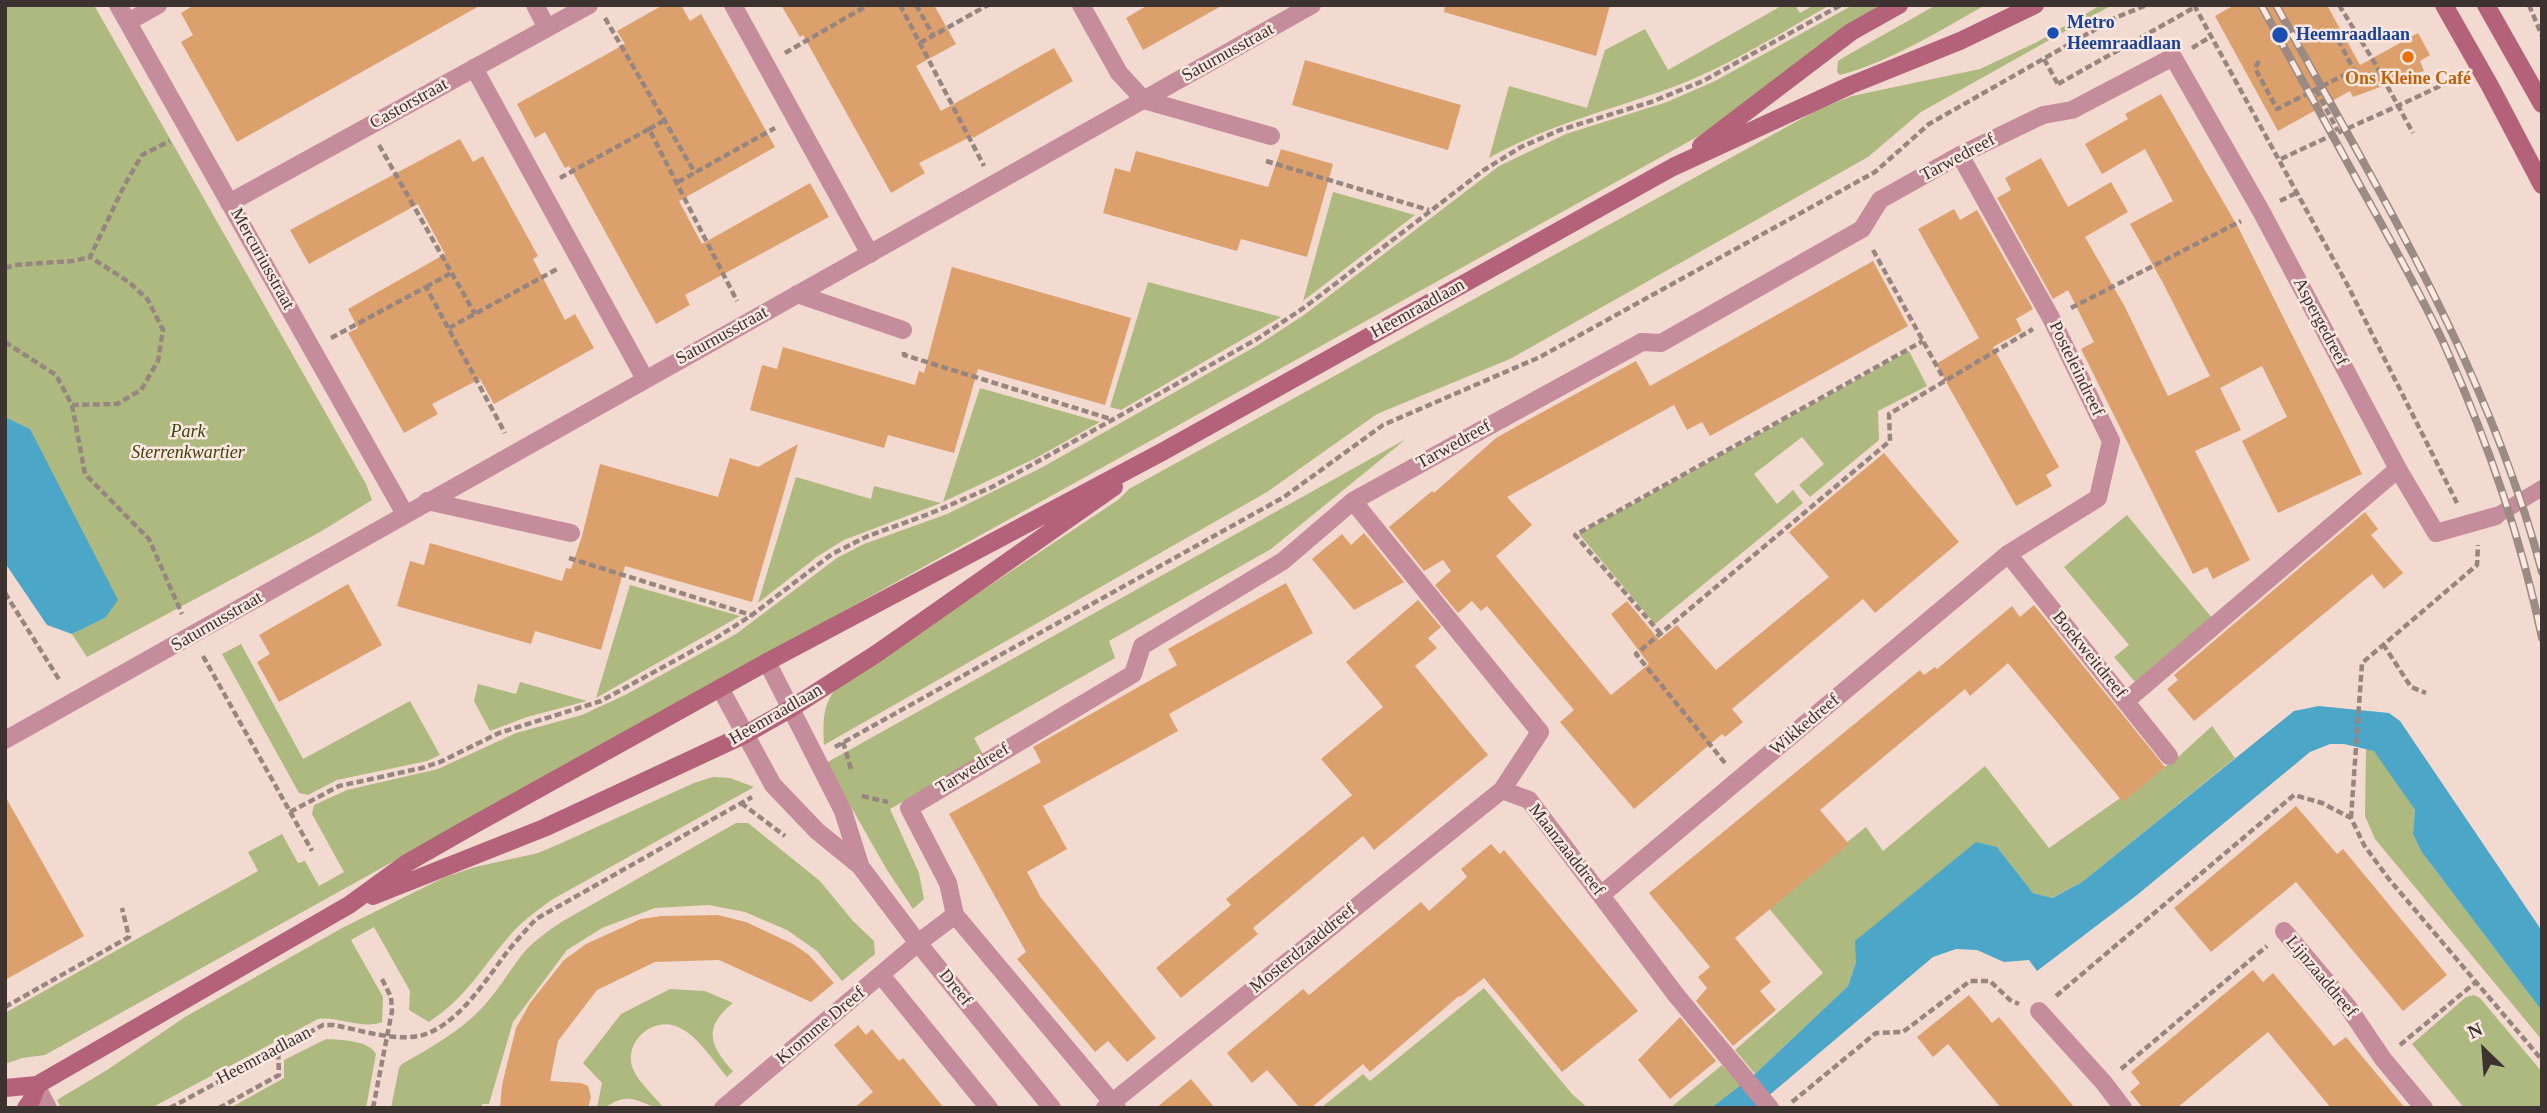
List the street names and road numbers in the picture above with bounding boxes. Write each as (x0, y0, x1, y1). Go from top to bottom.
street label: Saturnusstraat (1178, 19, 1278, 87)
street label: Castorstraat (366, 74, 452, 134)
street label: Tarwedreef (1917, 129, 1999, 187)
street label: Mercuriusstraat (225, 204, 299, 314)
street label: Heemraadlaan (1367, 274, 1469, 344)
street label: Aspergedreef (2288, 274, 2352, 370)
street label: Saturnusstraat (672, 302, 772, 370)
street label: Posteleindreef (2044, 318, 2108, 420)
street label: Tarwedreef (1413, 416, 1495, 474)
street label: Saturnusstraat (167, 587, 267, 657)
street label: Boekweitdreef (2047, 607, 2131, 703)
street label: Heemraadlaan (726, 680, 826, 750)
street label: Wikkedreef (1766, 690, 1844, 760)
street label: Tarwedreef (932, 739, 1014, 799)
street label: Maanzaaddreef (1523, 800, 1609, 900)
street label: Mosterdzaaddreef (1246, 900, 1360, 998)
street label: Lijnzaaddreef (2281, 932, 2361, 1022)
street label: Dreef (934, 965, 976, 1011)
street label: Kromme Dreef (772, 983, 870, 1069)
street label: Heemraadlaan (213, 1022, 315, 1090)

